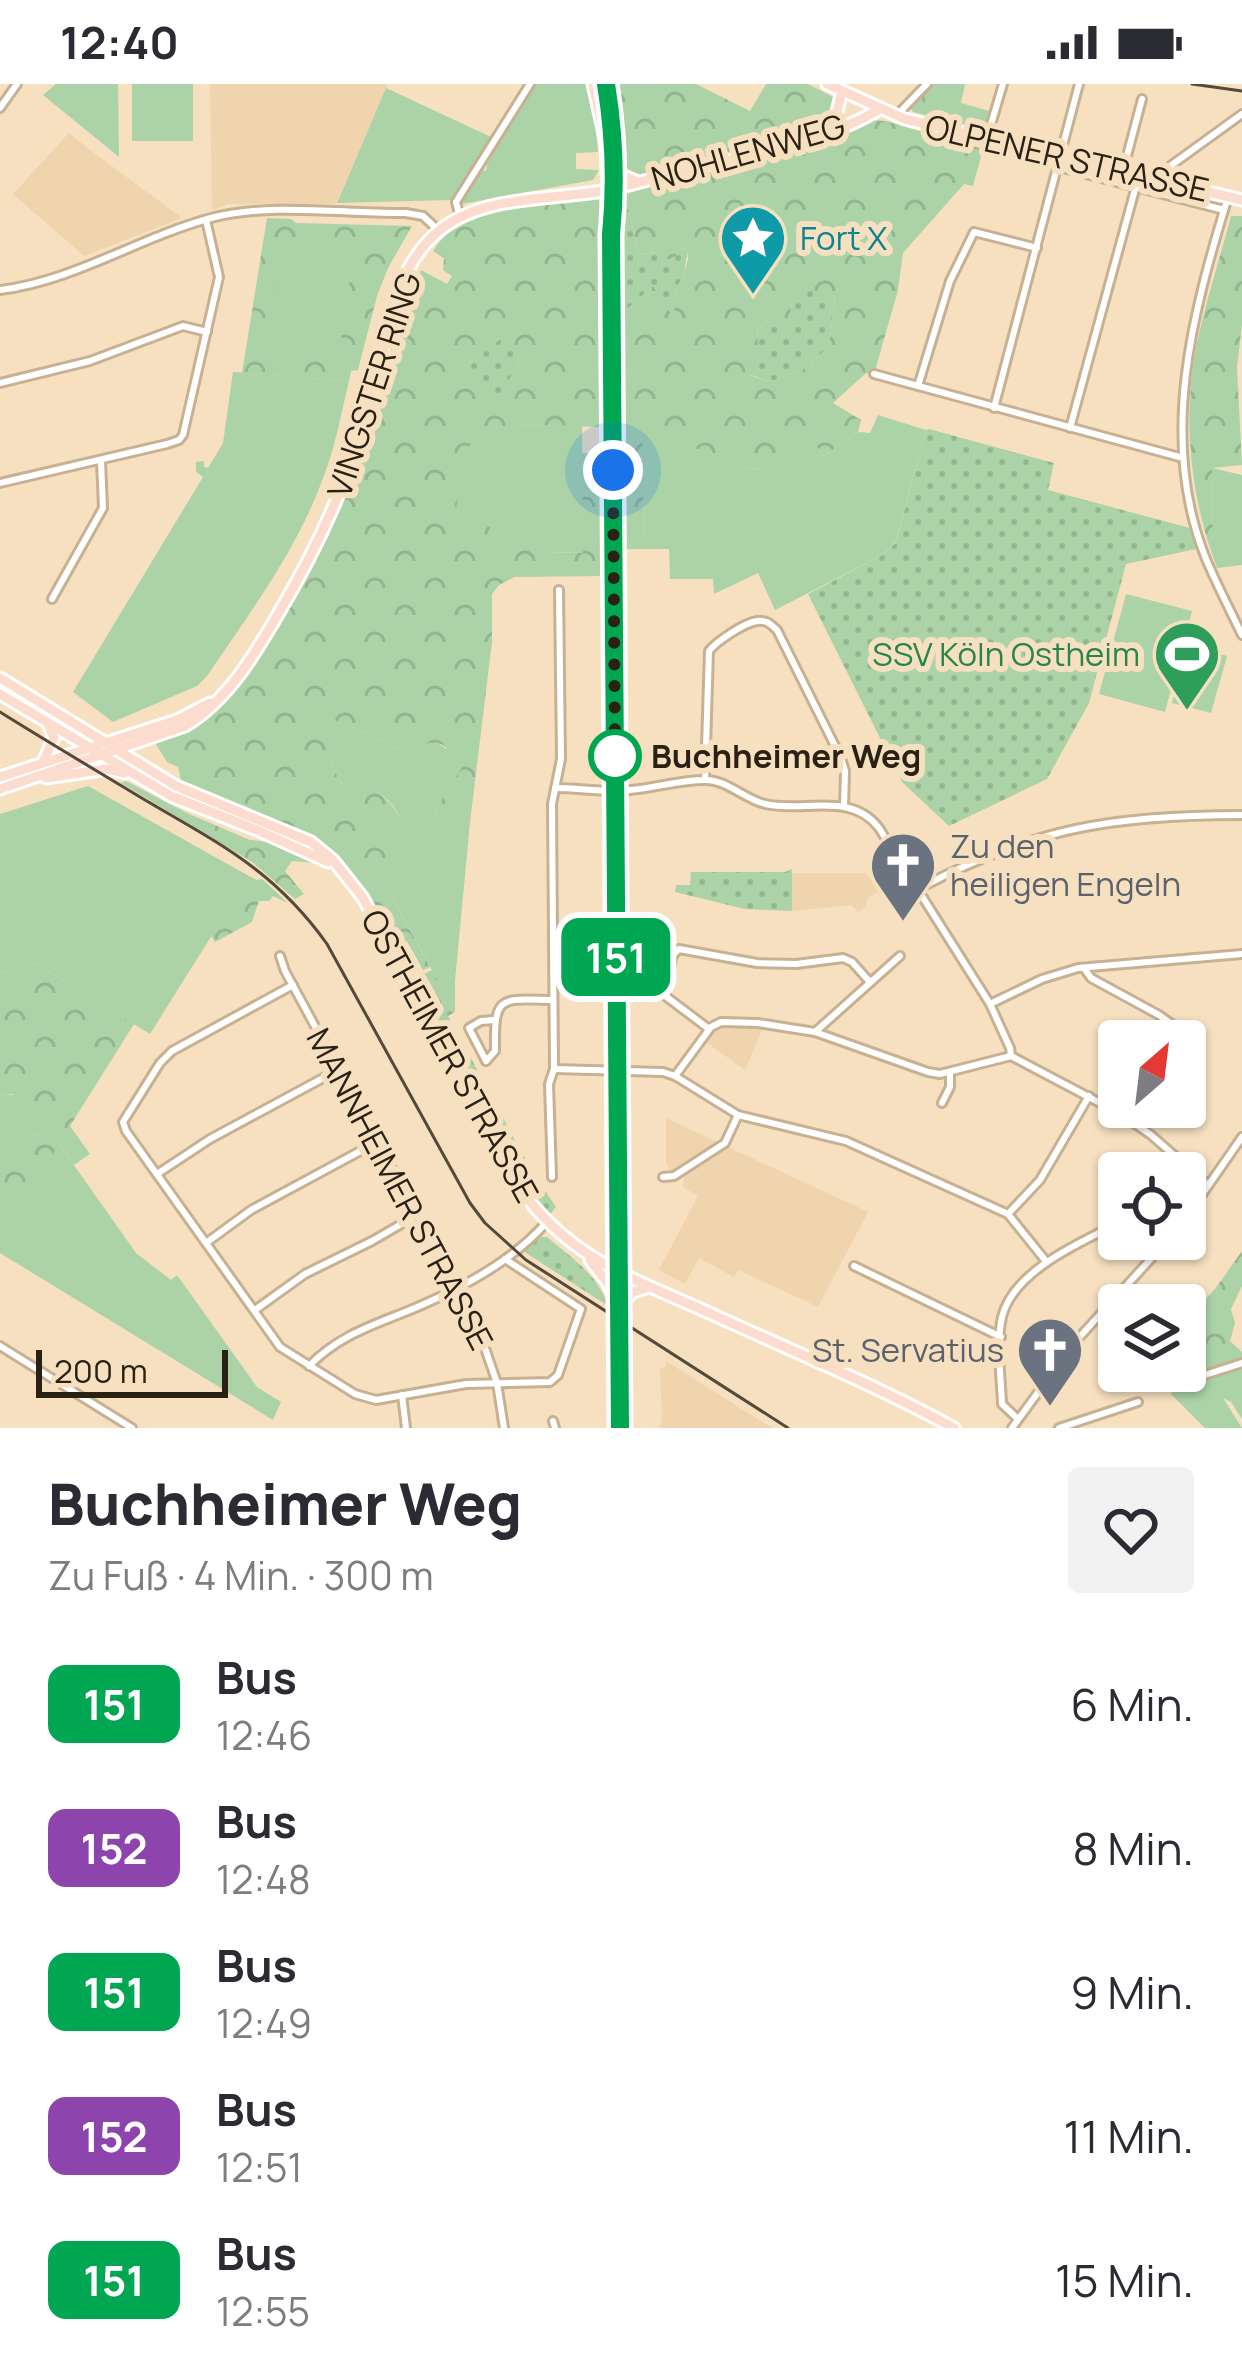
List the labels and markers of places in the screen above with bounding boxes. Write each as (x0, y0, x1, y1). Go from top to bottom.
place icon: Fort X (718, 203, 788, 297)
place label: Fort X (800, 215, 887, 260)
sports icon: SSV Köln Ostheim (1152, 619, 1222, 713)
place label: SSV Köln Ostheim (872, 631, 1140, 676)
marker: Buchheimer Weg (590, 731, 640, 781)
place label: Buchheimer Weg (651, 733, 921, 778)
place label: Zu den heiligen Engeln (950, 823, 1181, 906)
church icon: Zu den heiligen Engeln (868, 830, 938, 924)
church icon: St. Servatius (1015, 1315, 1085, 1409)
place label: St. Servatius (812, 1327, 1004, 1372)

